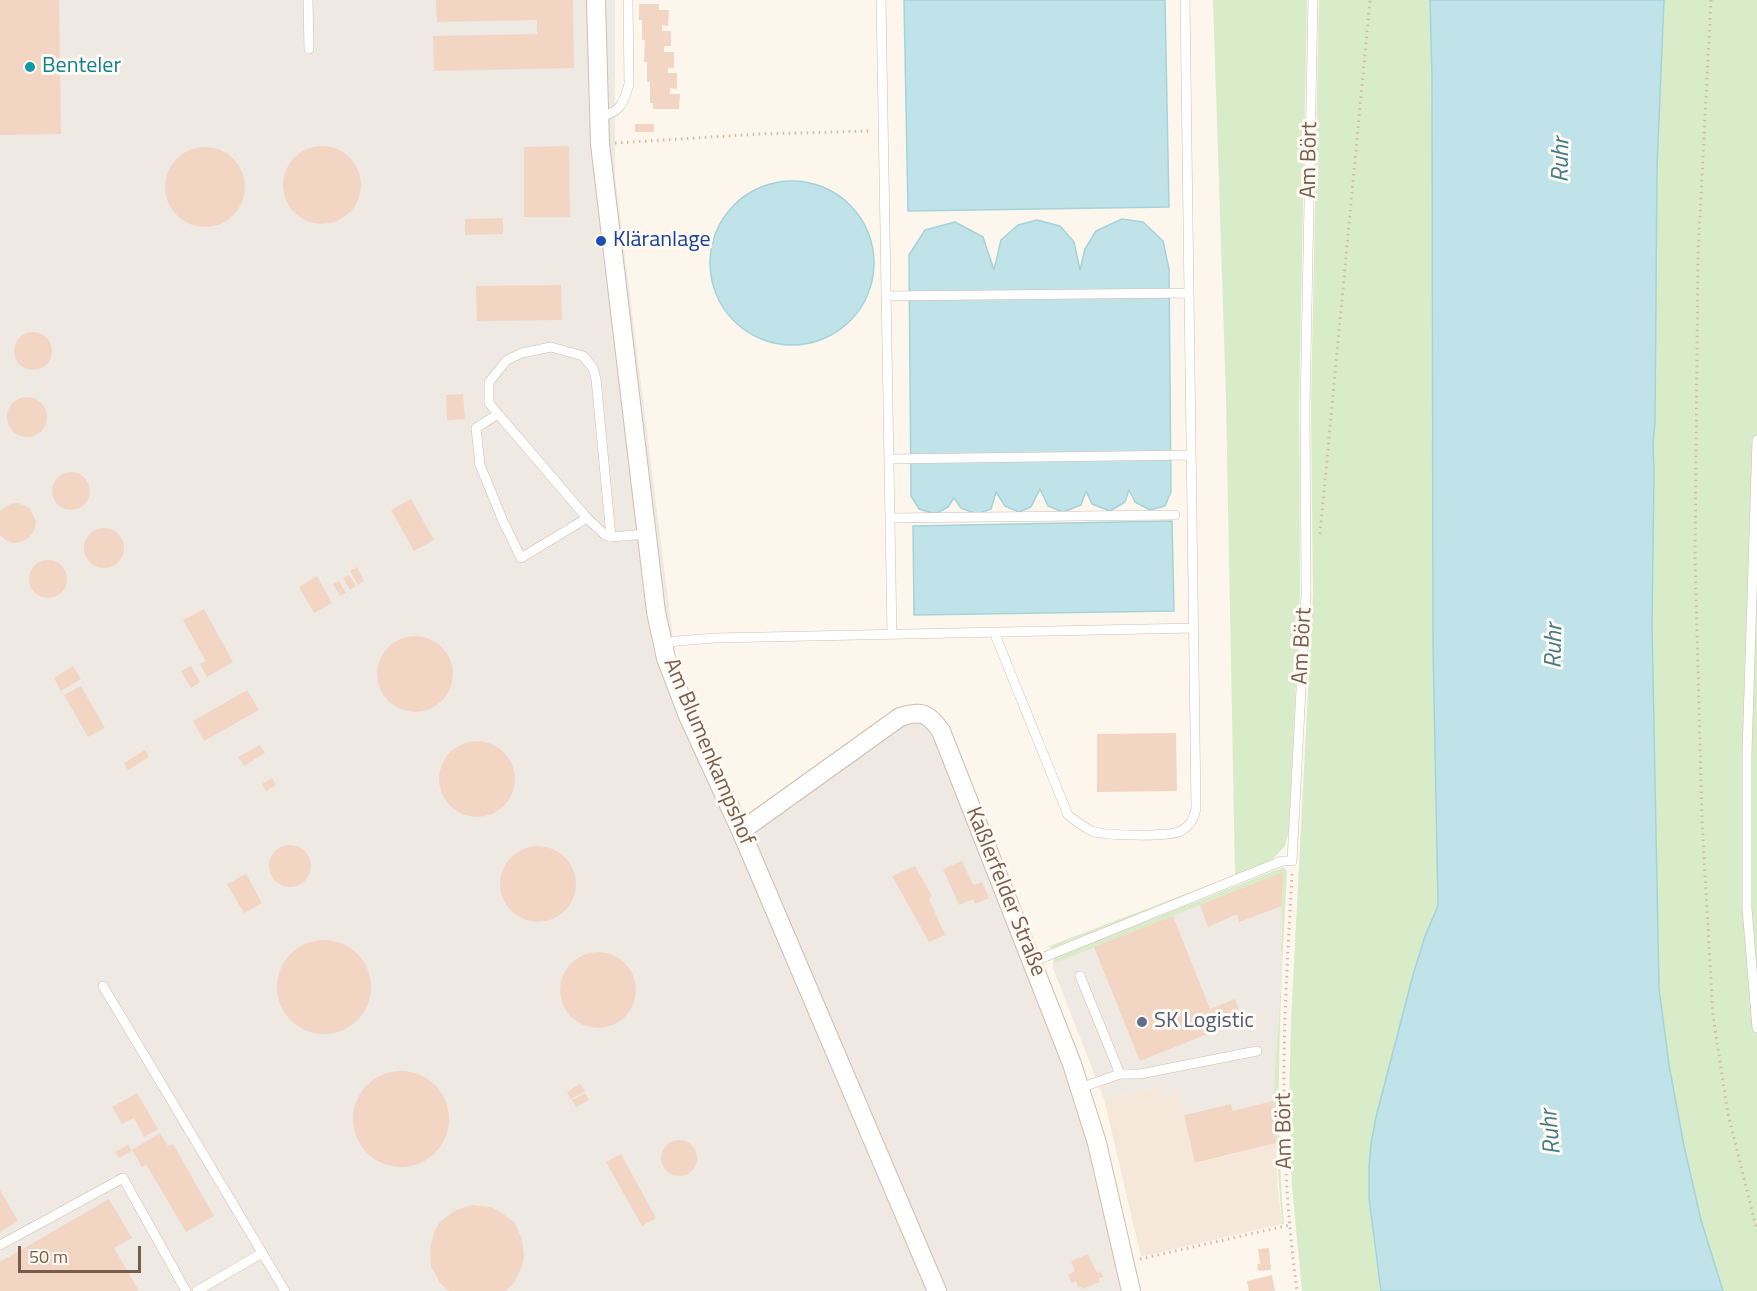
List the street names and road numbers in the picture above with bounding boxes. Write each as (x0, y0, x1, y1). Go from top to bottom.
street label: Am Bört (1296, 121, 1324, 199)
street label: Am Bört (1288, 607, 1318, 685)
street label: Am Blumenkampshof (657, 655, 759, 849)
street label: Kaßlerfelder Straße (959, 803, 1051, 981)
street label: Am Bört (1271, 1092, 1299, 1170)

